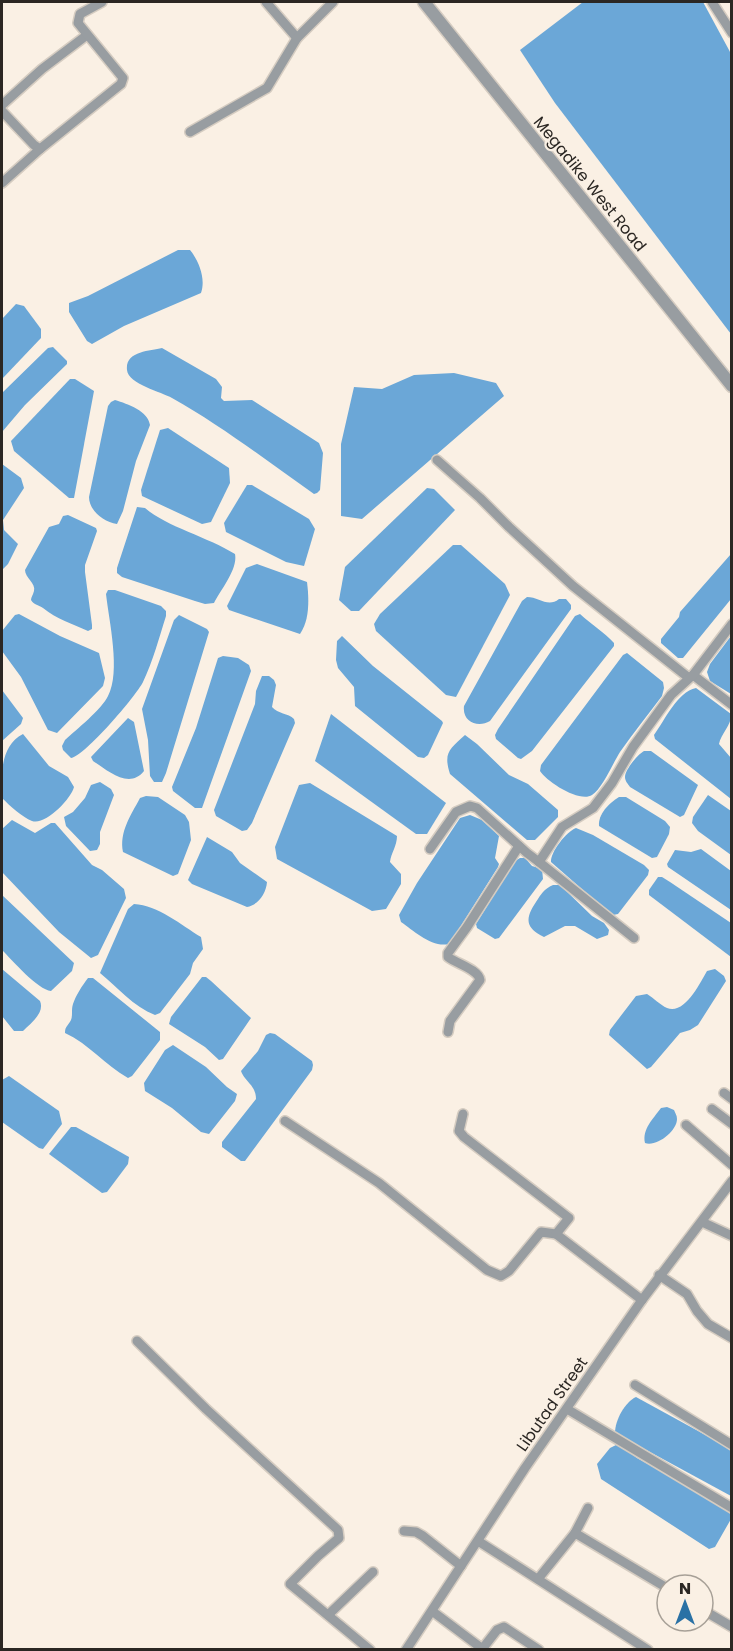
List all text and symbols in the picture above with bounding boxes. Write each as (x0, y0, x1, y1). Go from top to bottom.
street label: Megadike West Road (528, 111, 652, 257)
street label: Libutad Street (511, 1352, 593, 1456)
north arrow (655, 1573, 715, 1633)
text: N (679, 1577, 691, 1600)

